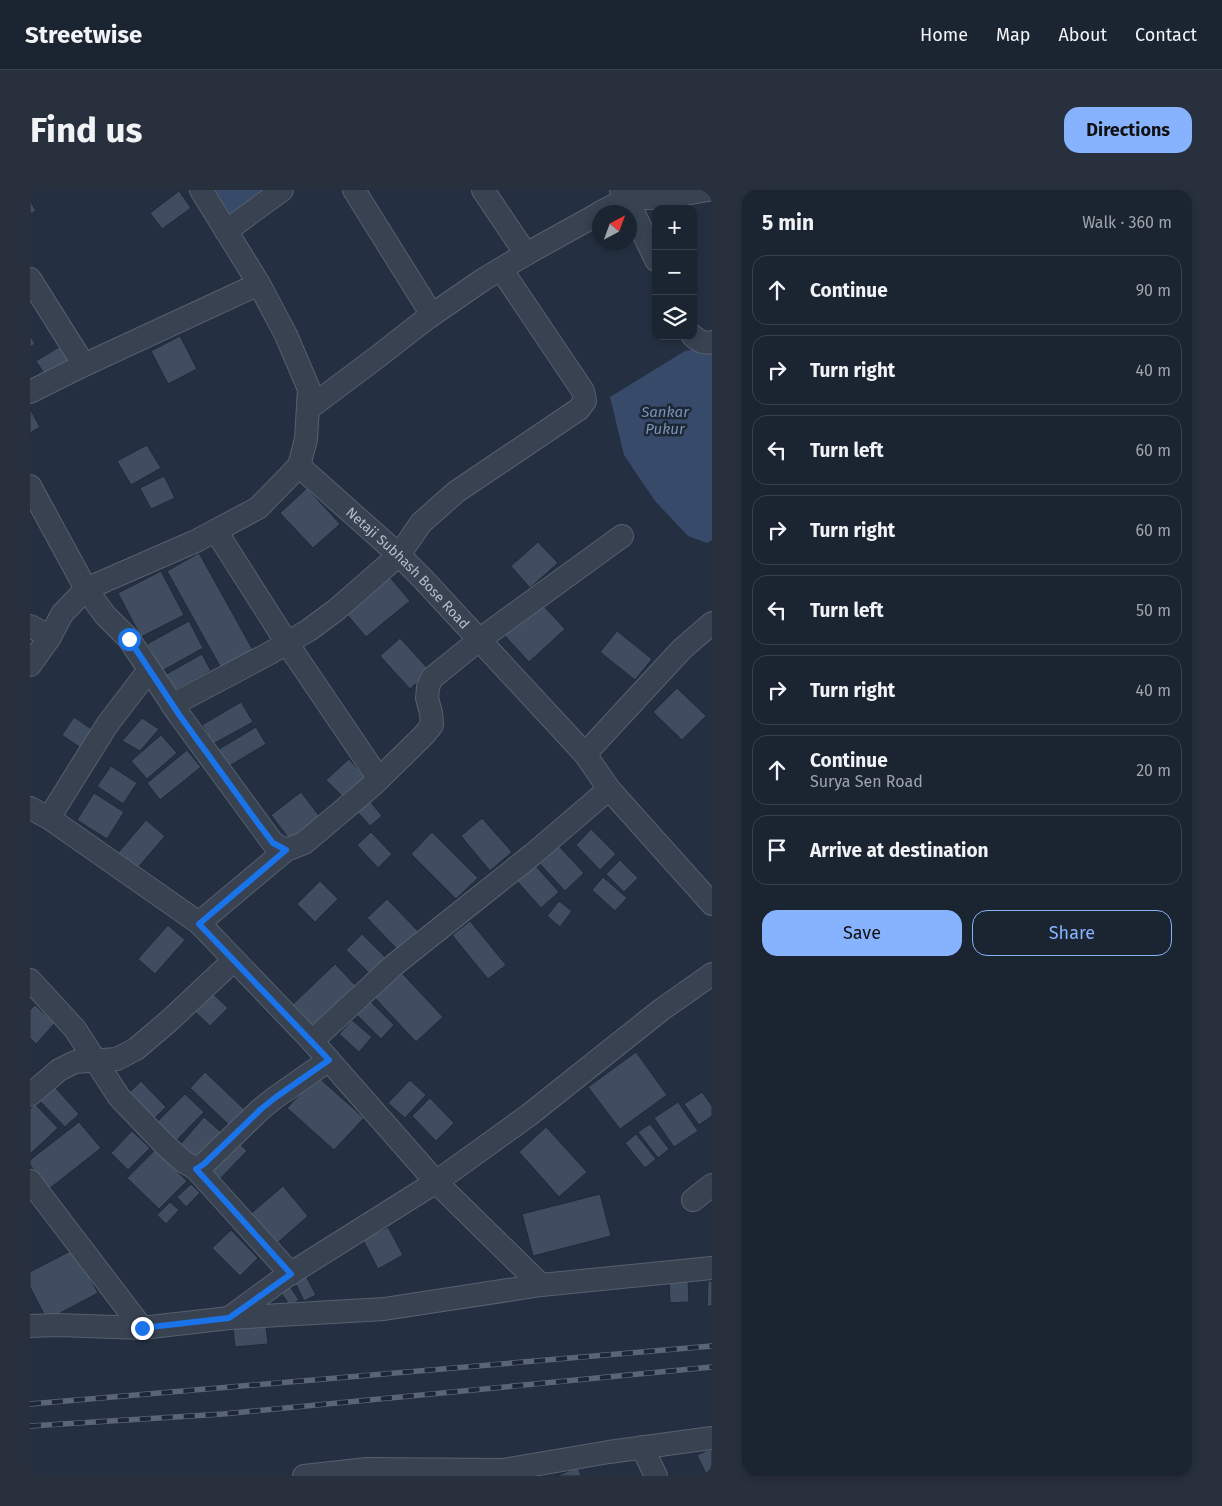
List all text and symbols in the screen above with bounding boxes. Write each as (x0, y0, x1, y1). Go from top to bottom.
text: Streetwise (25, 21, 142, 49)
text: Home (920, 24, 968, 46)
text: Map (996, 24, 1030, 46)
text: About (1058, 24, 1107, 46)
text: Contact (1135, 24, 1197, 46)
button: Directions (1064, 107, 1192, 153)
text: Find us (30, 109, 142, 151)
north arrow (592, 205, 637, 250)
map controls (652, 205, 697, 340)
button: + (652, 205, 697, 250)
text: 5 min (762, 210, 814, 236)
text: Walk · 360 m (1082, 213, 1172, 232)
button: − (652, 250, 697, 295)
icon: ahead (763, 276, 791, 304)
text: Continue (810, 279, 888, 302)
text: 90 m (1136, 281, 1171, 300)
button: layers (652, 295, 697, 340)
icon: right (763, 356, 791, 384)
text: Turn right (810, 359, 895, 382)
text: 40 m (1136, 361, 1171, 380)
water label: Sankar Pukur (640, 403, 690, 438)
icon: left (763, 436, 791, 464)
text: Turn left (810, 439, 884, 462)
text: 60 m (1136, 441, 1171, 460)
street label: Netaji Subhash Bose Road (343, 503, 473, 632)
icon: right (763, 516, 791, 544)
text: Turn right (810, 519, 895, 542)
text: 60 m (1136, 521, 1171, 540)
icon: left (763, 596, 791, 624)
text: Turn left (810, 599, 884, 622)
text: 50 m (1136, 601, 1171, 620)
route start (118, 628, 141, 651)
icon: right (763, 676, 791, 704)
text: Turn right (810, 679, 895, 702)
text: 40 m (1136, 681, 1171, 700)
text: Continue (810, 749, 888, 772)
icon: ahead (763, 756, 791, 784)
text: 20 m (1136, 761, 1171, 780)
text: Surya Sen Road (810, 772, 923, 791)
icon: arrive (763, 836, 791, 864)
text: Arrive at destination (810, 839, 989, 862)
button: Save (762, 910, 962, 956)
button: Share (972, 910, 1172, 956)
route end (131, 1317, 154, 1340)

